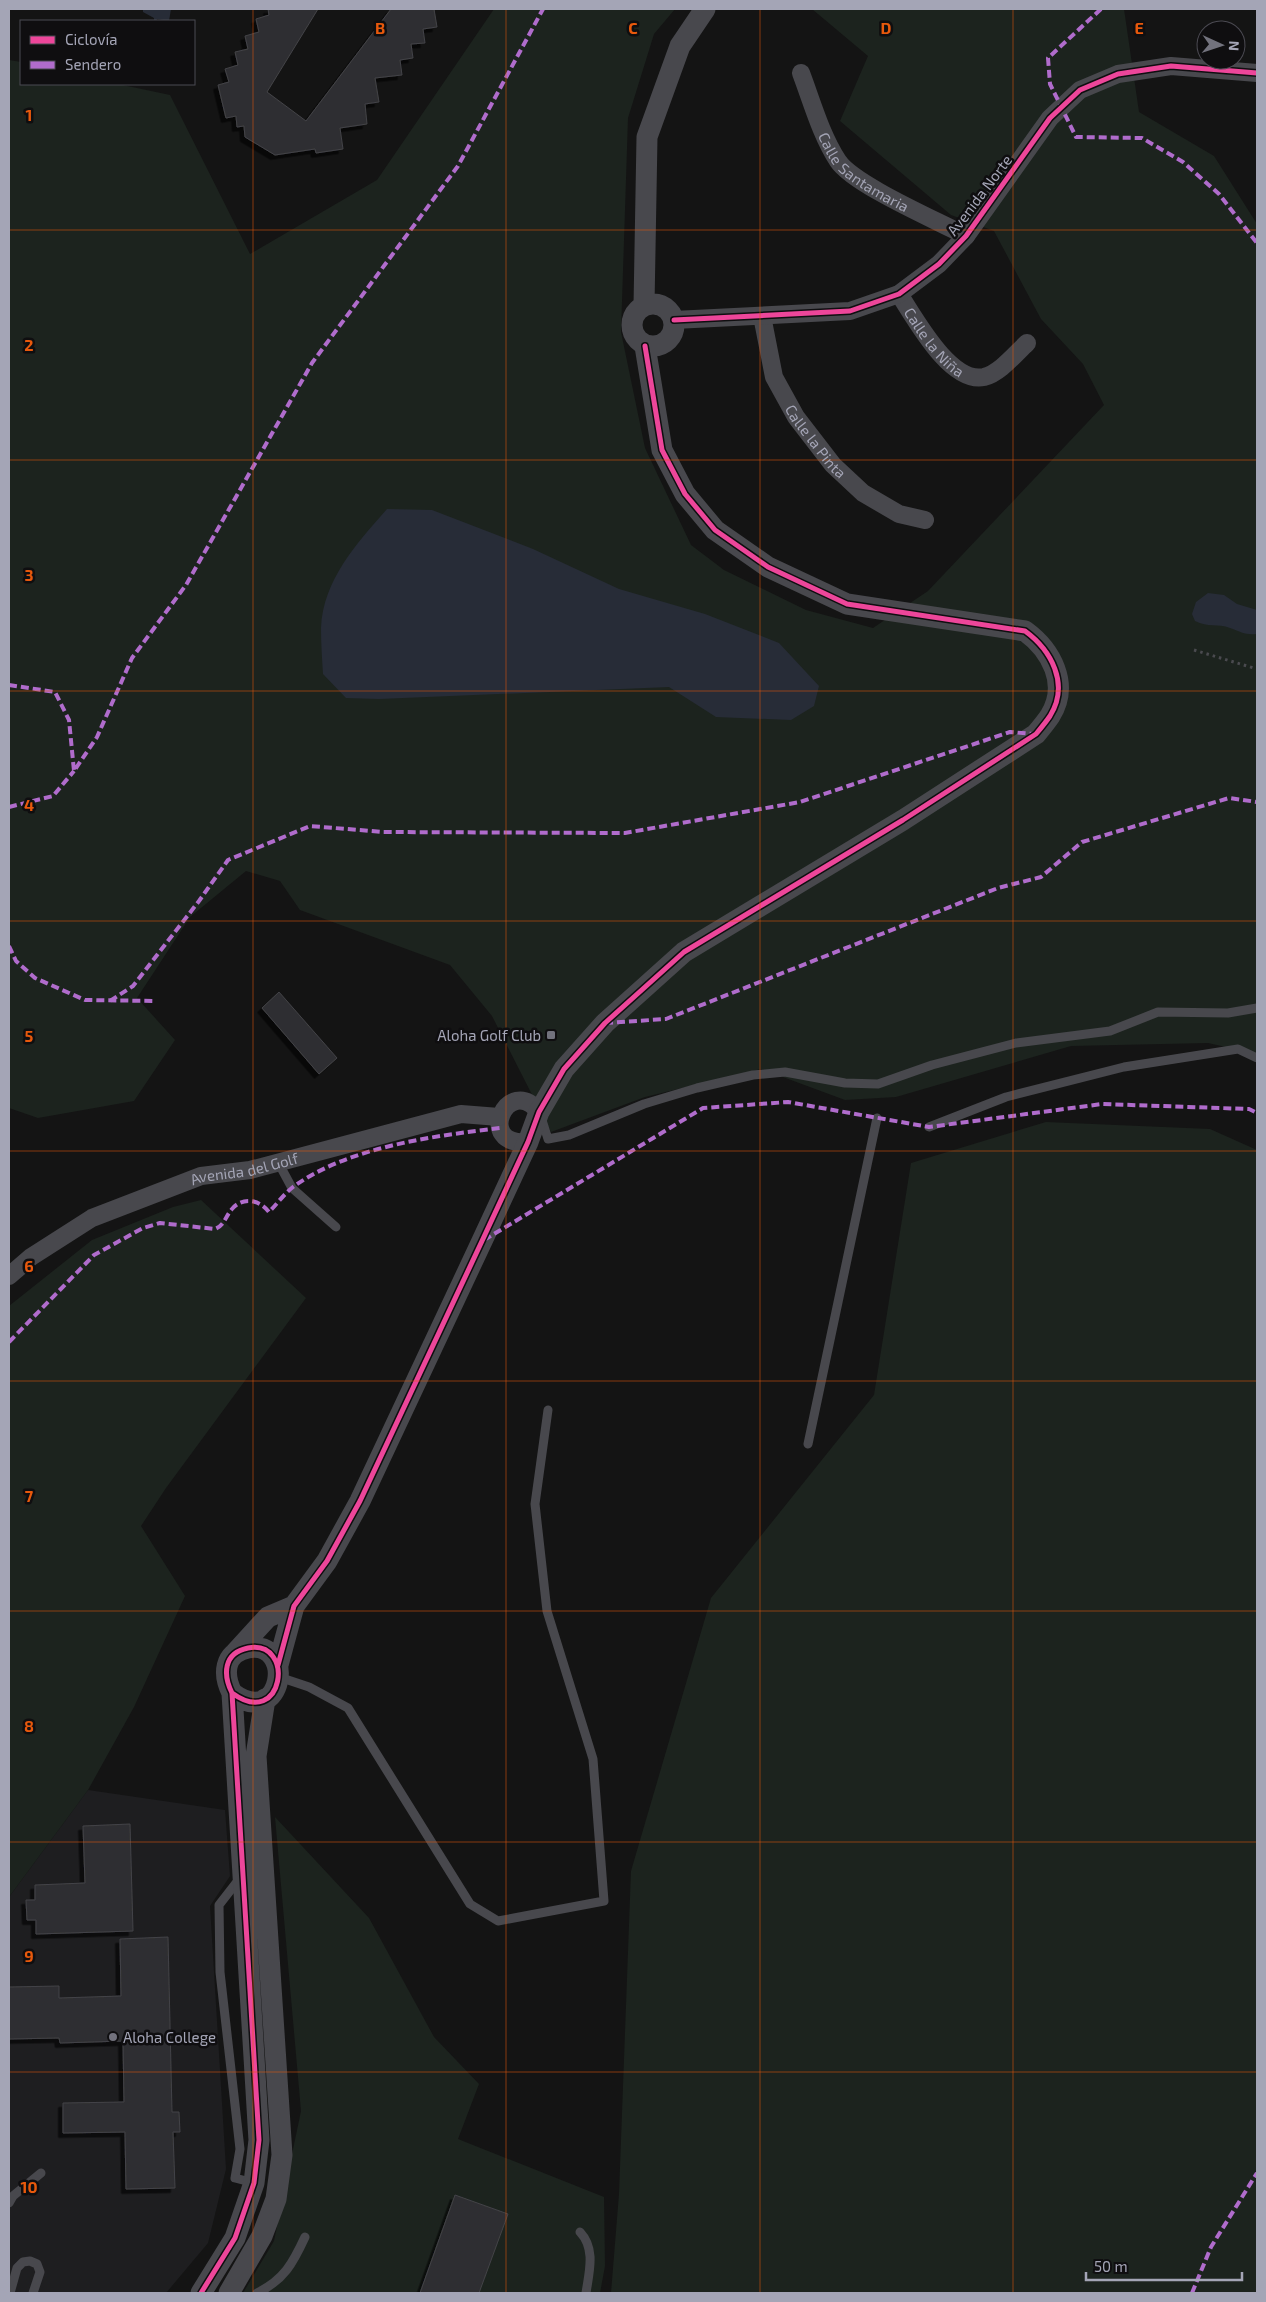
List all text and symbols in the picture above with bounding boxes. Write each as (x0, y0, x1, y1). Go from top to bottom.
text: B (375, 18, 385, 37)
text: C (628, 18, 638, 37)
text: D (881, 18, 892, 37)
text: E (1134, 18, 1144, 37)
legend (20, 20, 195, 85)
north arrow (1196, 20, 1246, 70)
text: Ciclovía (65, 30, 117, 48)
text: N (1226, 40, 1243, 51)
text: Sendero (65, 55, 121, 73)
text: 1 (26, 105, 32, 124)
street label: Calle Santamaria (815, 129, 912, 215)
street label: Avenida Norte (943, 151, 1015, 239)
street label: Calle la Niña (901, 304, 968, 381)
text: 2 (24, 335, 34, 354)
street label: Calle la Pinta (782, 401, 850, 482)
text: 3 (24, 565, 34, 584)
text: 4 (24, 795, 34, 814)
text: 5 (25, 1026, 34, 1045)
place label: Aloha Golf Club (437, 1026, 541, 1044)
marker: Aloha Golf Club (545, 1029, 557, 1041)
street label: Avenida del Golf (187, 1149, 300, 1188)
text: 6 (24, 1256, 34, 1275)
text: 7 (25, 1486, 34, 1505)
text: 8 (24, 1716, 34, 1735)
text: 9 (24, 1946, 34, 1965)
place label: Aloha College (123, 2028, 216, 2046)
marker: Aloha College (107, 2031, 119, 2043)
text: 10 (20, 2177, 38, 2196)
scale bar (1086, 2250, 1242, 2282)
text: 50 m (1094, 2257, 1128, 2275)

